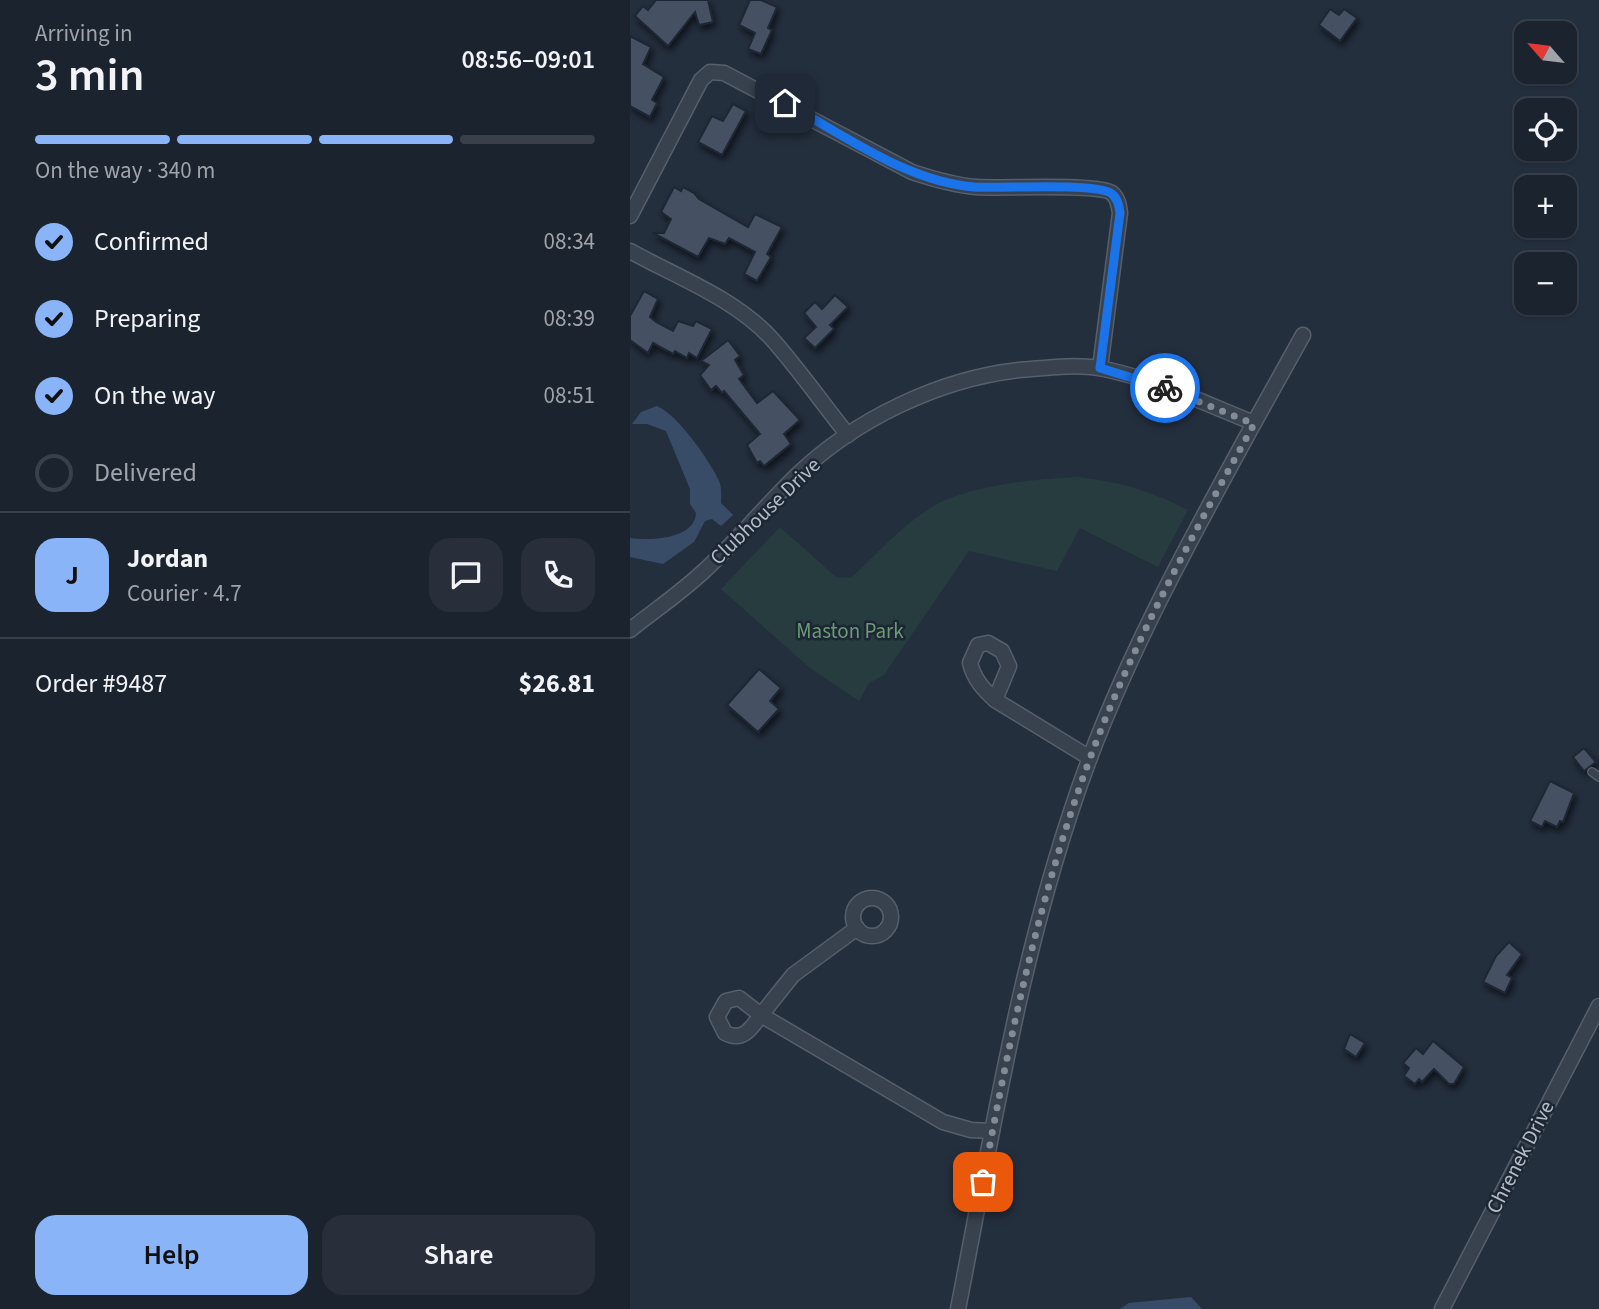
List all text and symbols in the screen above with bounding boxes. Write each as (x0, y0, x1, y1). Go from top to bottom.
text: Arriving in (35, 17, 133, 50)
north arrow (1514, 21, 1577, 84)
map controls (1514, 21, 1577, 315)
text: 08:56–09:01 (462, 41, 595, 78)
text: 3 min (35, 43, 144, 108)
pin (755, 73, 815, 133)
icon: home (766, 84, 804, 122)
button: locate (1514, 98, 1577, 161)
text: On the way · 340 m (35, 154, 215, 187)
button: + (1514, 175, 1577, 238)
icon: check (35, 223, 73, 261)
text: Confirmed (94, 223, 209, 260)
text: 08:34 (544, 225, 595, 258)
button: − (1514, 252, 1577, 315)
icon: check (35, 300, 73, 338)
text: Preparing (94, 300, 200, 337)
text: 08:39 (544, 302, 595, 335)
courier (1130, 353, 1200, 423)
icon: bike (1146, 369, 1184, 407)
icon: check (35, 377, 73, 415)
text: On the way (94, 377, 215, 414)
text: 08:51 (544, 379, 595, 412)
street label: Clubhouse Drive (703, 450, 827, 572)
text: Delivered (94, 454, 197, 491)
button: chat (429, 538, 503, 612)
button: phone (521, 538, 595, 612)
text: Jordan (127, 540, 208, 577)
text: J (65, 557, 79, 594)
text: Courier · 4.7 (127, 577, 242, 610)
park label: Maston Park (796, 616, 904, 646)
text: Order #9487 (35, 665, 167, 702)
text: $26.81 (519, 665, 595, 702)
street label: Chrenek Drive (1479, 1095, 1561, 1219)
pin (953, 1152, 1013, 1212)
icon: bag (964, 1163, 1002, 1201)
button: Help (35, 1215, 308, 1295)
button: Share (322, 1215, 595, 1295)

